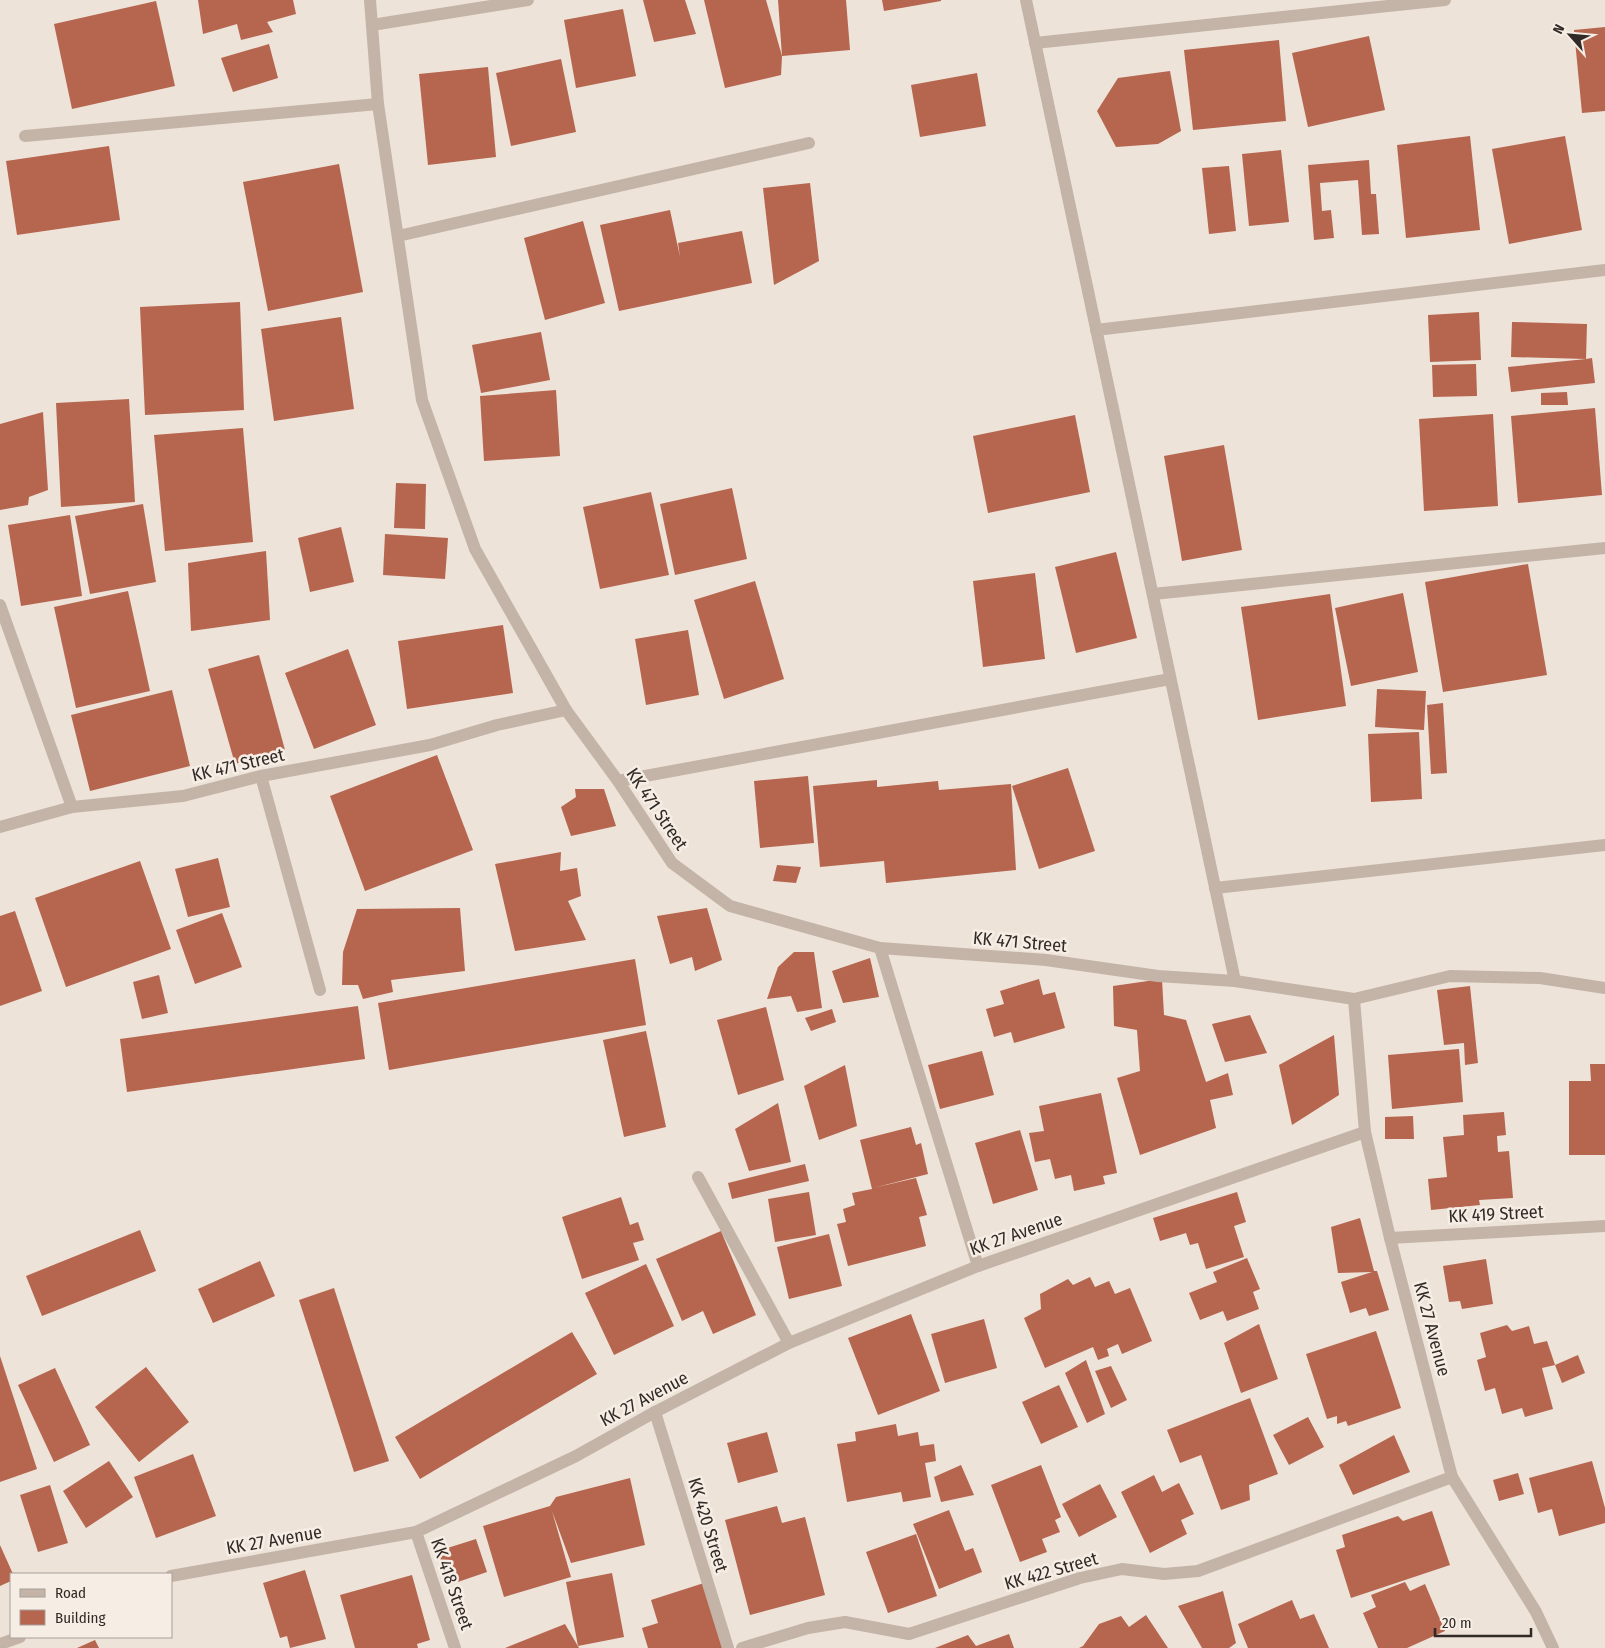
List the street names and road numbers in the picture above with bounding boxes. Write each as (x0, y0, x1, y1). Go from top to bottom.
street label: KK 471 Street (190, 744, 286, 786)
street label: KK 471 Street (622, 764, 693, 854)
street label: KK 471 Street (972, 927, 1068, 957)
street label: KK 419 Street (1448, 1201, 1544, 1227)
street label: KK 27 Avenue (967, 1208, 1065, 1260)
street label: KK 27 Avenue (1409, 1279, 1455, 1379)
street label: KK 27 Avenue (596, 1367, 692, 1431)
street label: KK 420 Street (683, 1475, 733, 1575)
street label: KK 27 Avenue (224, 1521, 324, 1559)
street label: KK 418 Street (426, 1535, 478, 1633)
street label: KK 422 Street (1002, 1547, 1100, 1595)

